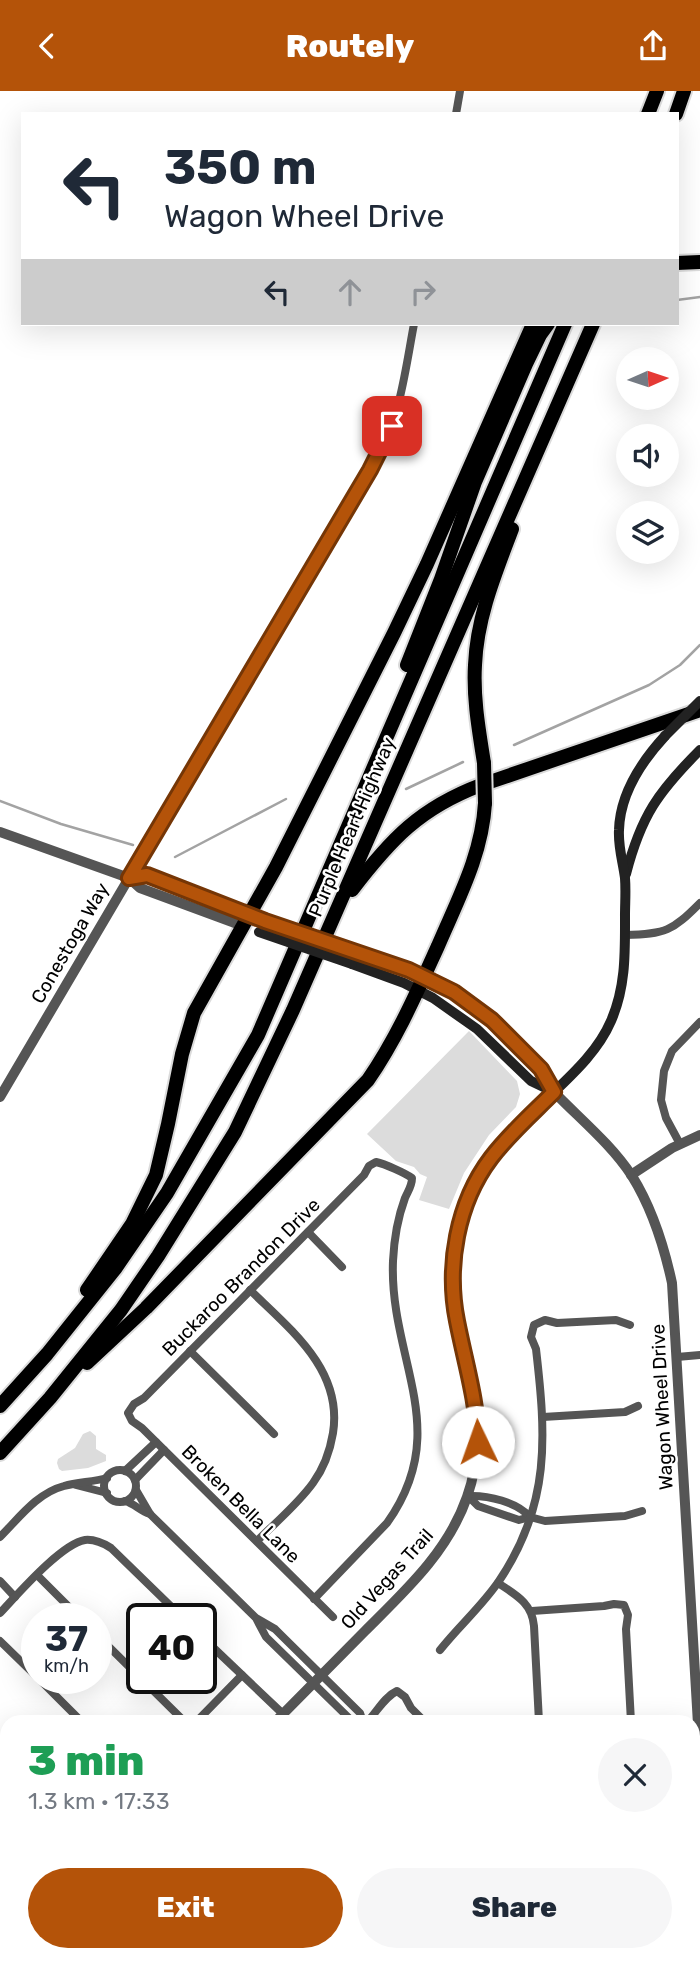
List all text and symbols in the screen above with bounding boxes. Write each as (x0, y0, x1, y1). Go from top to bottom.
icon: back (28, 27, 66, 65)
text: Routely (286, 27, 414, 65)
icon: share (634, 27, 672, 65)
text: 350 m (164, 138, 317, 196)
icon: left (49, 140, 140, 231)
text: Wagon Wheel Drive (164, 197, 444, 235)
icon: left (258, 273, 296, 311)
icon: ahead (331, 273, 369, 311)
icon: right (404, 273, 442, 311)
north arrow (616, 347, 679, 409)
map controls (616, 347, 679, 564)
pin (362, 396, 422, 456)
icon: arrive (373, 407, 411, 445)
button: sound (616, 424, 679, 487)
button: layers (616, 501, 679, 564)
street label: Purple Heart Highway (304, 734, 400, 920)
street label: Conestoga Way (26, 879, 114, 1007)
street label: Buckaroo Brandon Drive (157, 1193, 325, 1361)
street label: Wagon Wheel Drive (646, 1323, 678, 1491)
position arrow (441, 1405, 515, 1479)
street label: Broken Bella Lane (177, 1440, 305, 1568)
street label: Old Vegas Trail (336, 1524, 438, 1634)
speed limit sign: 40 (126, 1603, 217, 1694)
text: 37 (45, 1618, 88, 1660)
text: km/h (44, 1655, 89, 1677)
text: 3 min (28, 1736, 144, 1786)
button: close (598, 1738, 672, 1812)
text: 1.3 km · 17:33 (28, 1787, 169, 1815)
button: Exit (28, 1868, 343, 1948)
button: Share (357, 1868, 672, 1948)

